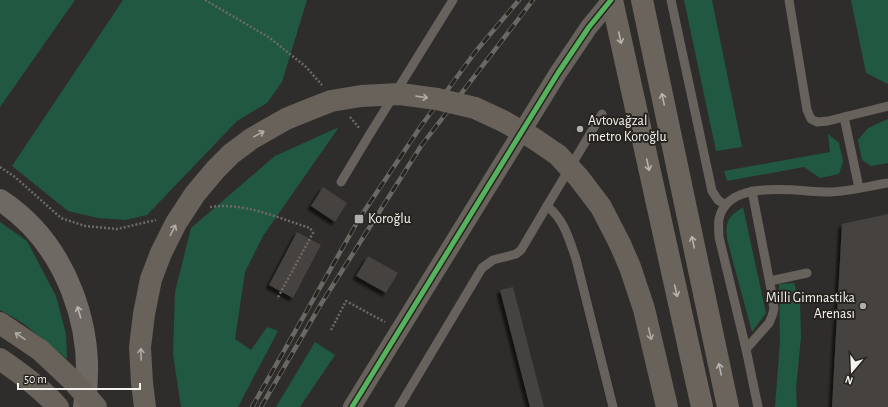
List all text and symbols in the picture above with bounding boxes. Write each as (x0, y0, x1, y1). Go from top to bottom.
one-way arrow (617, 31, 625, 44)
one-way arrow (416, 93, 429, 101)
one-way arrow (658, 93, 666, 106)
place label: Avtovağzal metro Koroğlu (588, 114, 667, 144)
marker: Avtovağzal metro Koroğlu (575, 124, 585, 134)
one-way arrow (253, 130, 265, 138)
one-way arrow (645, 158, 653, 171)
place label: Koroğlu (368, 212, 411, 226)
marker: Koroğlu (353, 213, 365, 225)
one-way arrow (170, 224, 177, 236)
one-way arrow (689, 235, 697, 248)
one-way arrow (672, 284, 680, 297)
place label: Milli Gimnastika Arenası (766, 291, 856, 321)
marker: Milli Gimnastika Arenası (858, 301, 868, 311)
one-way arrow (75, 305, 82, 318)
one-way arrow (646, 327, 654, 340)
one-way arrow (15, 332, 26, 340)
one-way arrow (137, 348, 144, 361)
north arrow (832, 351, 872, 391)
one-way arrow (715, 363, 723, 376)
scale bar (18, 365, 140, 391)
text: 50 m (24, 373, 47, 385)
text: N (843, 374, 854, 386)

